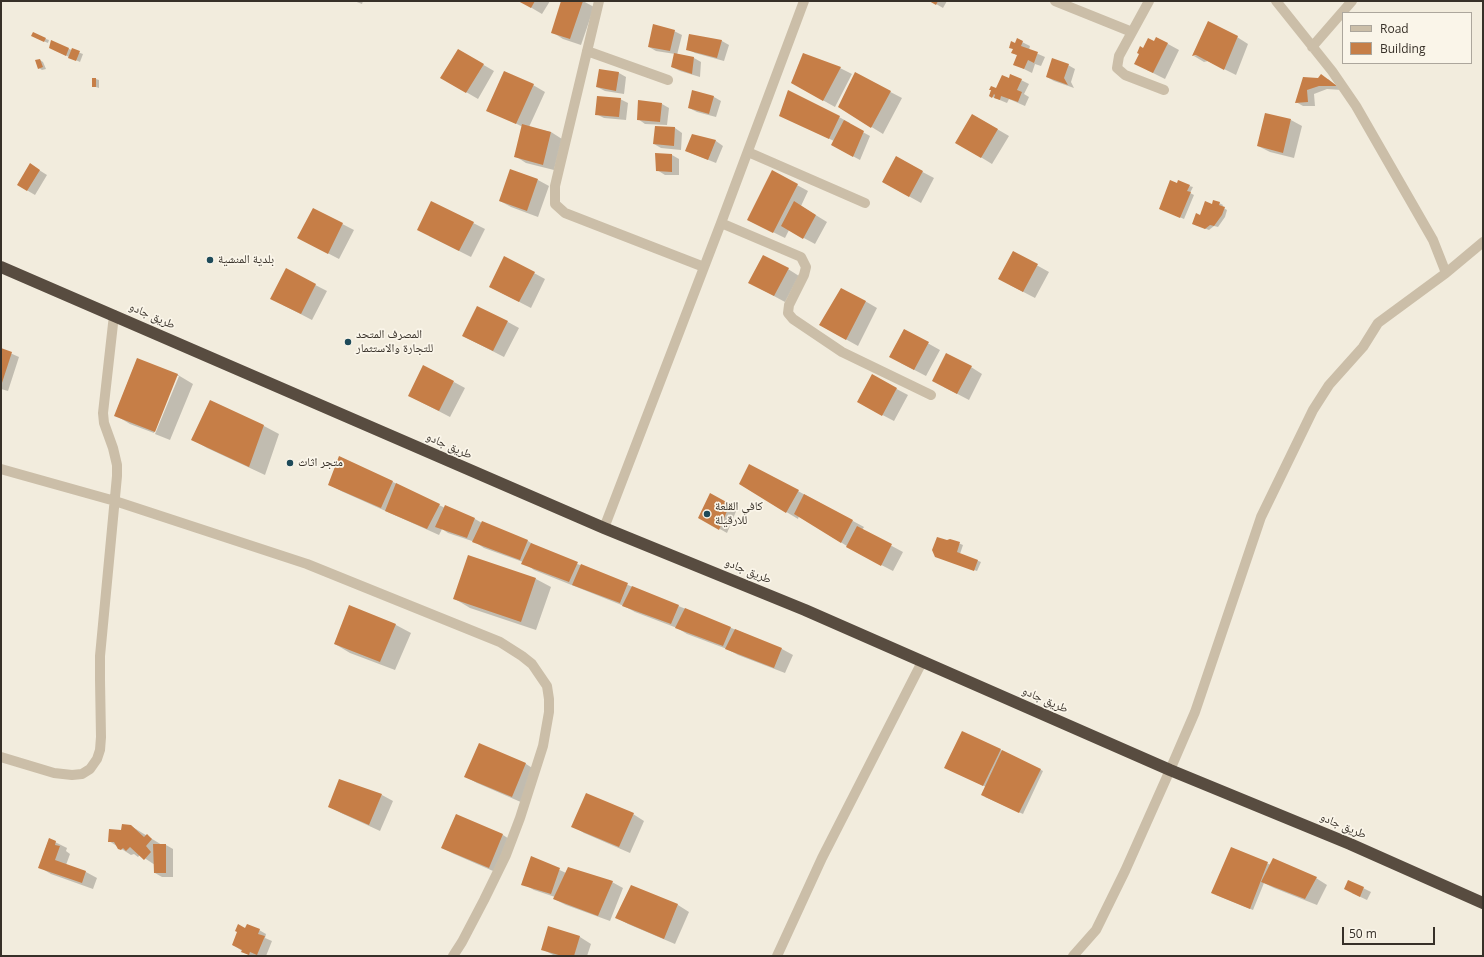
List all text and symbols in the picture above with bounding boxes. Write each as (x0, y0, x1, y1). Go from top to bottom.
legend (1342, 12, 1472, 64)
text: Road (1380, 20, 1409, 37)
text: Building (1380, 40, 1425, 57)
place label: بلدية المنشية (218, 253, 274, 267)
marker: بلدية المنشية (205, 255, 215, 265)
street label: طريق جادو (127, 299, 177, 333)
place label: المصرف المتحد للتجارة والاستثمار (356, 328, 433, 356)
marker: المصرف المتحد للتجارة والاستثمار (343, 337, 353, 347)
street label: طريق جادو (424, 429, 474, 463)
place label: متجر اثاث (298, 456, 343, 470)
marker: متجر اثاث (285, 458, 295, 468)
place label: كافي القلعة للارقيلة (715, 500, 763, 528)
marker: كافي القلعة للارقيلة (702, 509, 712, 519)
street label: طريق جادو (723, 555, 773, 587)
street label: طريق جادو (1020, 683, 1070, 717)
street label: طريق جادو (1318, 810, 1368, 842)
scale bar (1344, 919, 1437, 945)
text: 50 m (1349, 925, 1377, 942)

